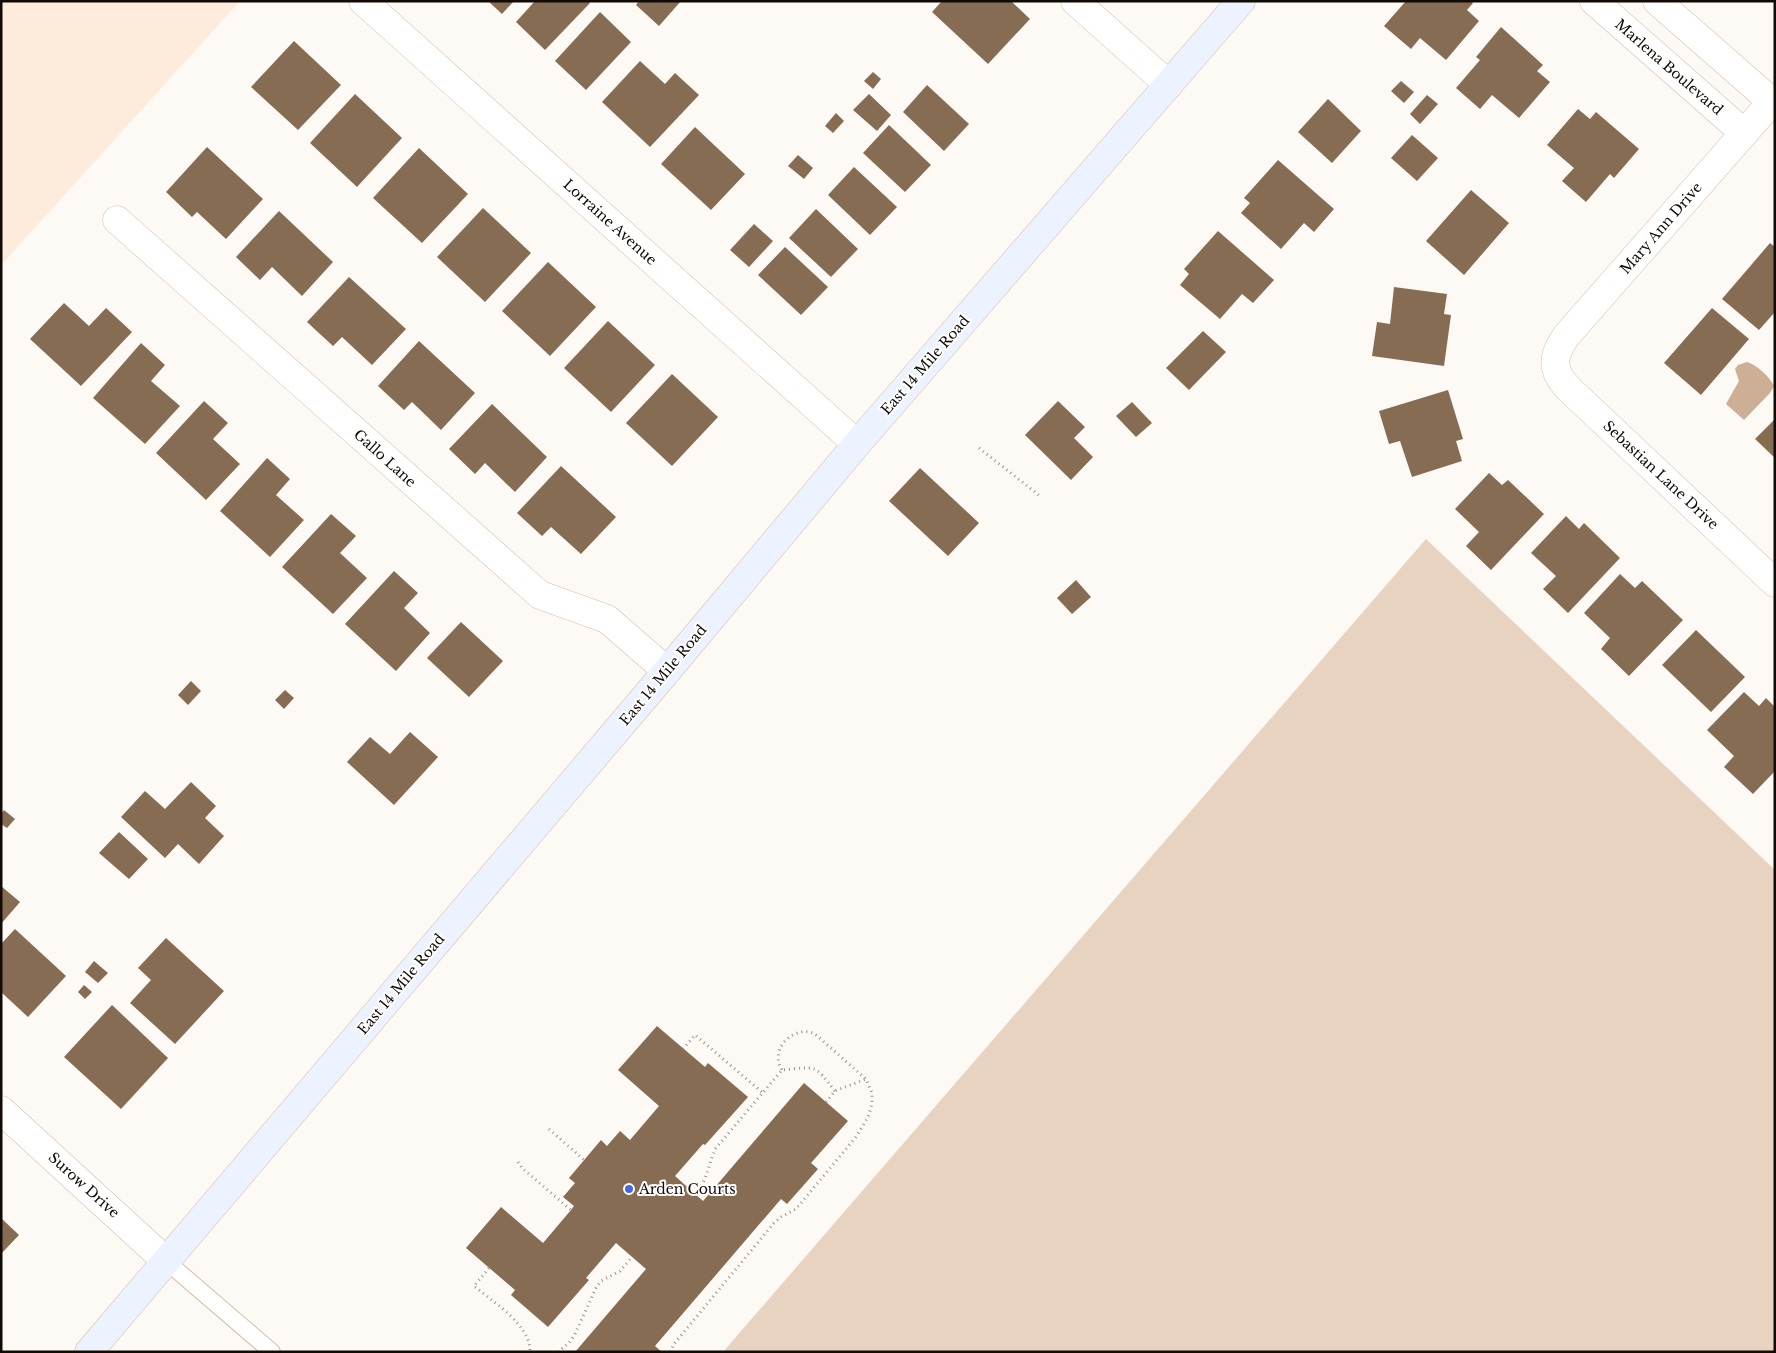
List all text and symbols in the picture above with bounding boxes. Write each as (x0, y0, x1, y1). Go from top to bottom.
street label: Marlena Boulevard (1611, 15, 1727, 119)
street label: Lorraine Avenue (560, 175, 660, 269)
street label: Mary Ann Drive (1616, 178, 1706, 278)
street label: East 14 Mile Road (877, 311, 973, 418)
street label: Sebastian Lane Drive (1599, 417, 1723, 533)
street label: Gallo Lane (350, 425, 420, 491)
street label: East 14 Mile Road (616, 621, 711, 729)
street label: East 14 Mile Road (354, 930, 449, 1038)
street label: Surow Drive (45, 1148, 123, 1222)
place label: Arden Courts (638, 1180, 736, 1198)
marker: Arden Courts (623, 1183, 635, 1195)

